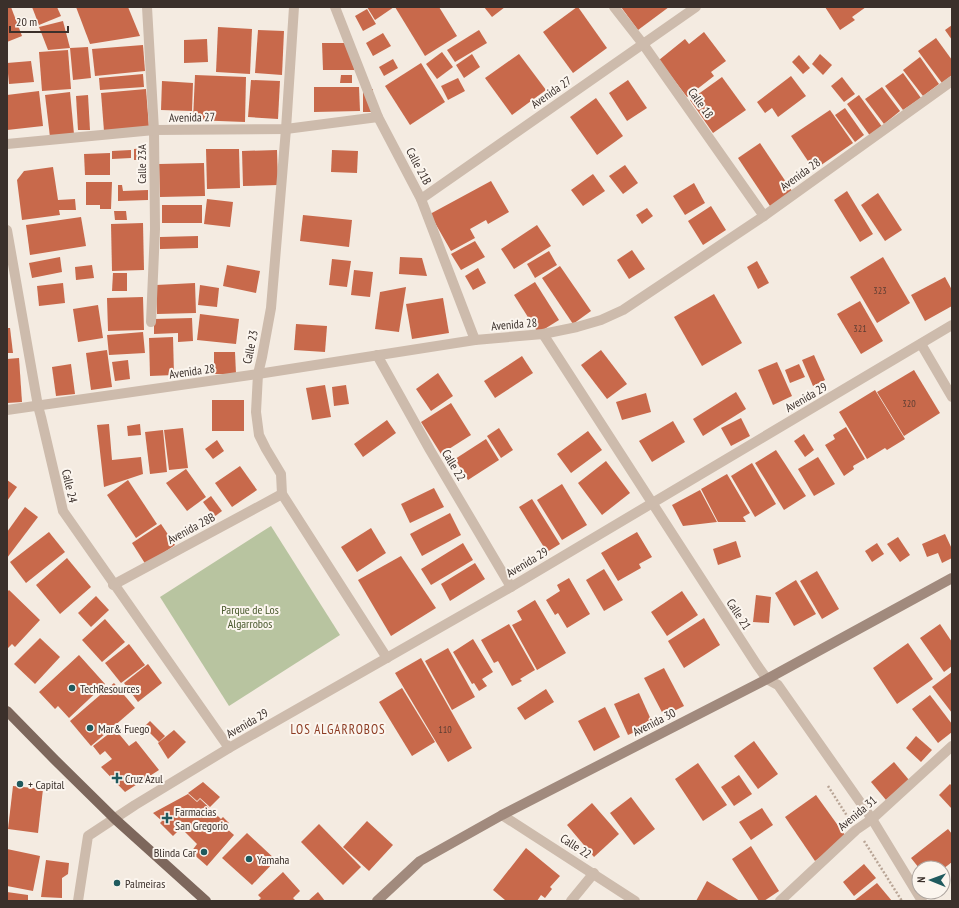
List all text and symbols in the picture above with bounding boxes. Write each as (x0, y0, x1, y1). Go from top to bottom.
scale bar (10, 8, 68, 34)
text: 20 m (16, 14, 37, 29)
street label: Avenida 27 (528, 73, 574, 111)
street label: Calle 18 (685, 85, 717, 121)
street label: Avenida 27 (169, 109, 215, 125)
street label: Calle 23A (134, 144, 149, 184)
street label: Calle 21B (403, 145, 435, 187)
street label: Avenida 28 (777, 154, 823, 194)
house number: 323 (873, 284, 887, 297)
street label: Avenida 28 (490, 315, 538, 333)
house number: 321 (853, 322, 867, 335)
street label: Calle 23 (239, 329, 261, 365)
street label: Avenida 28 (168, 360, 216, 382)
street label: Avenida 29 (782, 379, 830, 415)
house number: 320 (902, 397, 916, 410)
street label: Calle 22 (439, 447, 469, 483)
street label: Calle 24 (59, 468, 81, 505)
street label: Avenida 28B (165, 509, 218, 547)
street label: Avenida 29 (503, 544, 551, 580)
street label: Calle 21 (723, 596, 755, 632)
park label: Parque de Los Algarrobos (221, 602, 279, 631)
place label: TechResources (80, 681, 140, 696)
marker: TechResources (67, 683, 77, 693)
street label: Avenida 29 (223, 705, 271, 741)
street label: Avenida 30 (630, 705, 678, 739)
place label: Mar& Fuego (98, 721, 150, 736)
district label: LOS ALGARROBOS (290, 721, 386, 738)
marker: Mar& Fuego (85, 723, 95, 733)
house number: 110 (438, 723, 452, 736)
place label: Cruz Azul (125, 771, 163, 786)
marker: Cruz Azul (112, 773, 122, 783)
place label: + Capital (28, 777, 65, 792)
marker: + Capital (15, 779, 25, 789)
street label: Avenida 31 (835, 792, 879, 834)
place label: Farmacias San Gregorio (175, 804, 228, 833)
marker: Farmacias San Gregorio (162, 813, 172, 823)
street label: Calle 22 (558, 830, 594, 862)
place label: Blinda Car (154, 845, 197, 860)
marker: Blinda Car (199, 847, 209, 857)
place label: Yamaha (257, 852, 289, 867)
marker: Yamaha (244, 854, 254, 864)
north arrow (911, 860, 951, 900)
place label: Palmeiras (125, 876, 165, 891)
text: N (914, 877, 928, 883)
marker: Palmeiras (112, 878, 122, 888)

